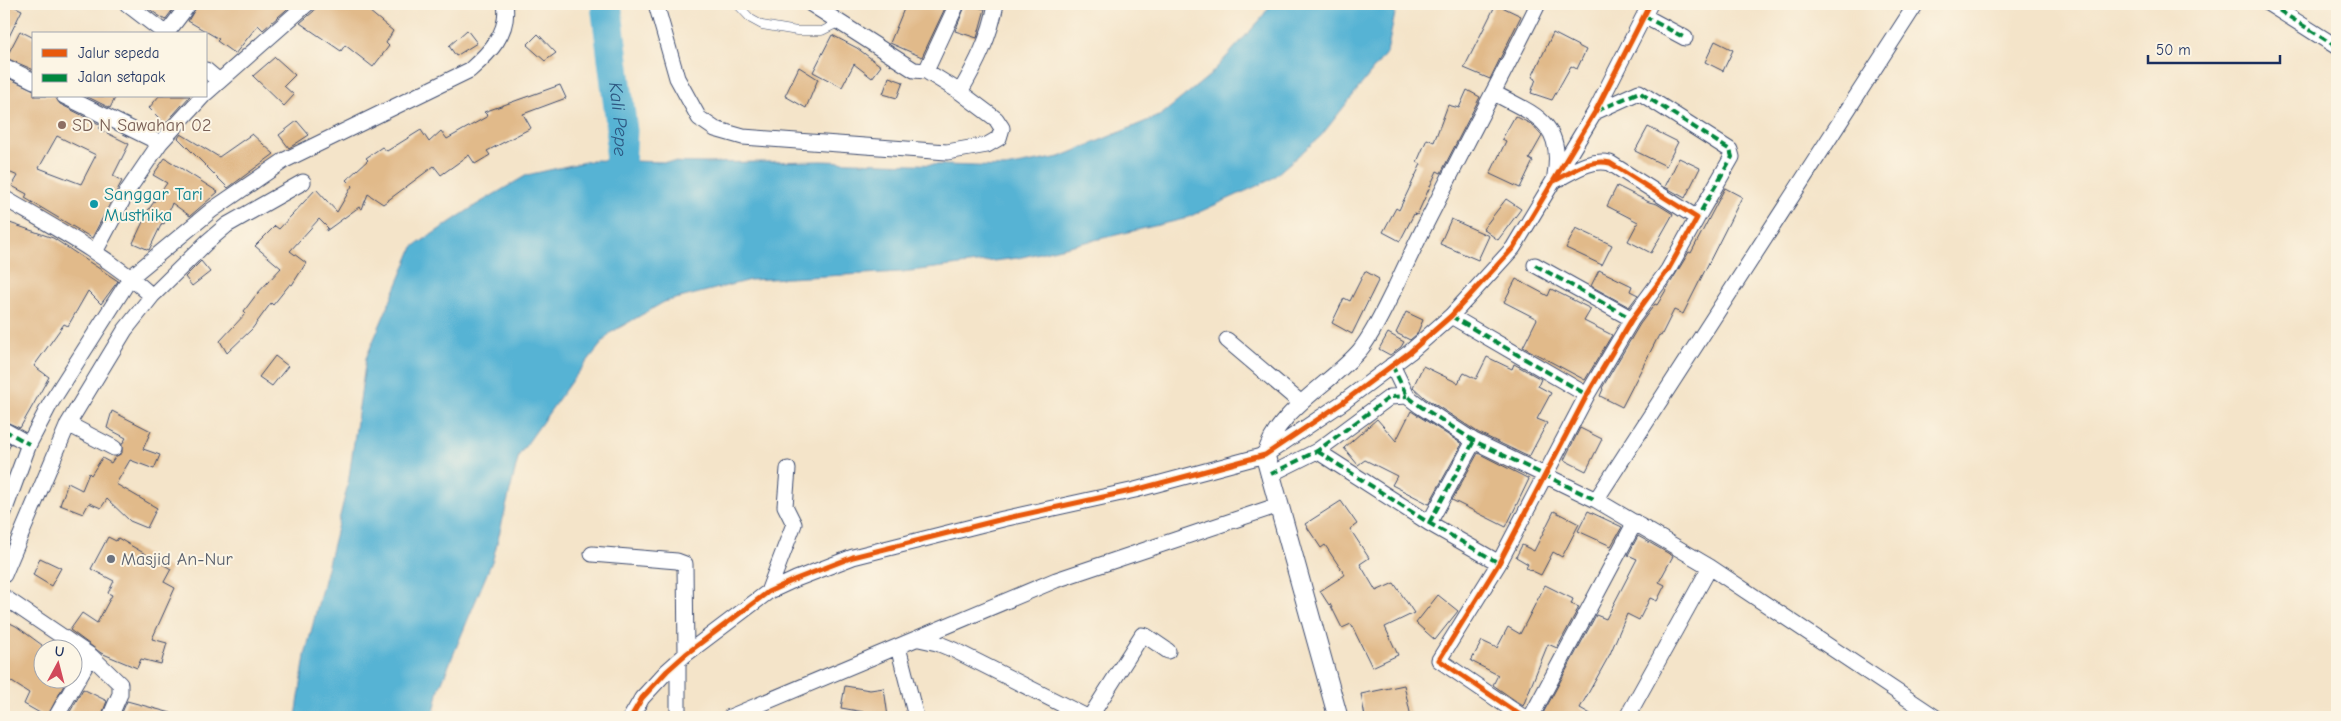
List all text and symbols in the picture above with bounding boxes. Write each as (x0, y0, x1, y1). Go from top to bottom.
legend (32, 32, 208, 98)
scale bar (2148, 32, 2281, 64)
text: 50 m (2156, 41, 2191, 59)
text: Jalur sepeda (78, 44, 159, 62)
text: Jalan setapak (78, 68, 166, 86)
water label: Kali Pepe (604, 81, 632, 157)
place label: SD N Sawahan 02 (72, 115, 211, 136)
marker: SD N Sawahan 02 (56, 119, 68, 131)
place label: Sanggar Tari Musthika (104, 184, 203, 226)
marker: Sanggar Tari Musthika (88, 198, 100, 210)
place label: Masjid An-Nur (121, 549, 233, 570)
marker: Masjid An-Nur (105, 553, 117, 565)
north arrow (32, 638, 82, 688)
text: U (54, 643, 65, 661)

